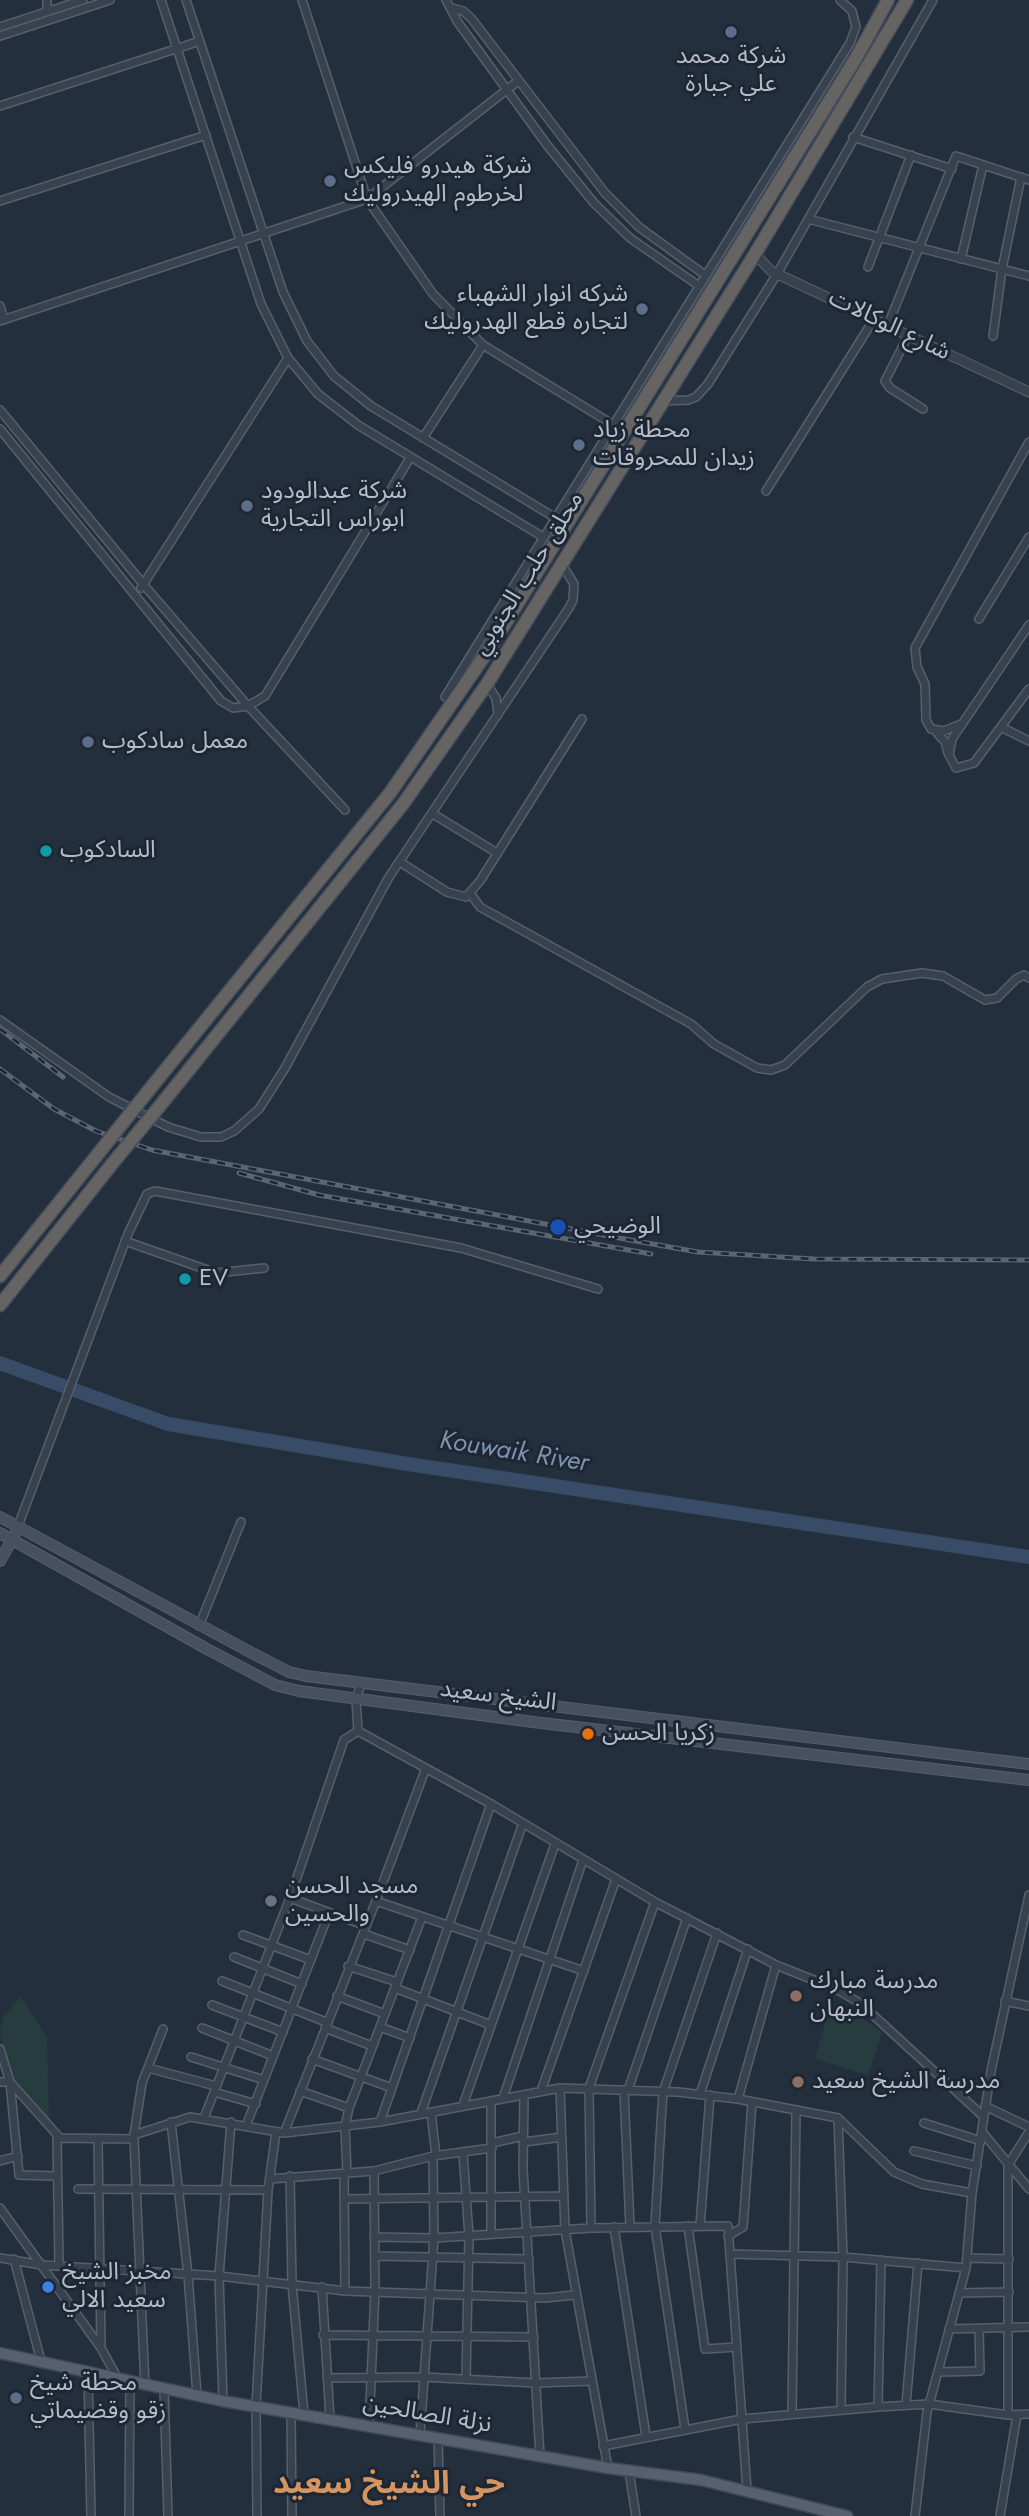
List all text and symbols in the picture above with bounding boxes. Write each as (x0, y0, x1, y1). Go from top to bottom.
marker: شركة محمد علي جبارة (723, 24, 739, 40)
place label: شركة محمد علي جبارة (676, 43, 786, 99)
place label: شركة هيدرو فليكس لخرطوم الهيدروليك (344, 153, 532, 209)
marker: شركة هيدرو فليكس لخرطوم الهيدروليك (322, 173, 338, 189)
place label: شركه انوار الشهباء لتجاره قطع الهدروليك (424, 281, 628, 337)
street label: شارع الوكالات (823, 284, 955, 368)
marker: شركه انوار الشهباء لتجاره قطع الهدروليك (634, 301, 650, 317)
place label: محطة زياد زيدان للمحروقات (593, 417, 755, 473)
marker: محطة زياد زيدان للمحروقات (571, 437, 587, 453)
place label: شركة عبدالودود ابوراس التجارية (261, 478, 407, 534)
street label: محلق حلب الجنوبي (467, 487, 591, 661)
marker: شركة عبدالودود ابوراس التجارية (239, 498, 255, 514)
place label: معمل سادكوب (102, 728, 248, 756)
marker: معمل سادكوب (80, 734, 96, 750)
place label: السادكوب (60, 837, 156, 865)
marker: السادكوب (38, 843, 54, 859)
place label: الوضيحي (574, 1213, 661, 1241)
marker: الوضيحي (548, 1217, 568, 1237)
place label: EV (199, 1265, 228, 1293)
marker: EV (177, 1271, 193, 1287)
water label: Kouwaik River (437, 1426, 591, 1480)
street label: الشيخ سعيد (438, 1676, 558, 1718)
place label: زكريا الحسن (602, 1720, 715, 1748)
marker: زكريا الحسن (580, 1726, 596, 1742)
place label: مسجد الحسن والحسين (285, 1873, 418, 1929)
marker: مسجد الحسن والحسين (263, 1893, 279, 1909)
place label: مدرسة مبارك النبهان (810, 1968, 938, 2024)
marker: مدرسة مبارك النبهان (788, 1988, 804, 2004)
place label: مدرسة الشيخ سعيد (812, 2068, 1000, 2096)
marker: مدرسة الشيخ سعيد (790, 2074, 806, 2090)
place label: مخبز الشيخ سعيد الالي (62, 2259, 172, 2315)
marker: مخبز الشيخ سعيد الالي (40, 2279, 56, 2295)
place label: محطة شيخ زقو وقضيماتي (30, 2370, 166, 2426)
marker: محطة شيخ زقو وقضيماتي (8, 2390, 24, 2406)
street label: نزلة الصالحين (360, 2390, 494, 2440)
district label: حي الشيخ سعيد (273, 2466, 505, 2504)

